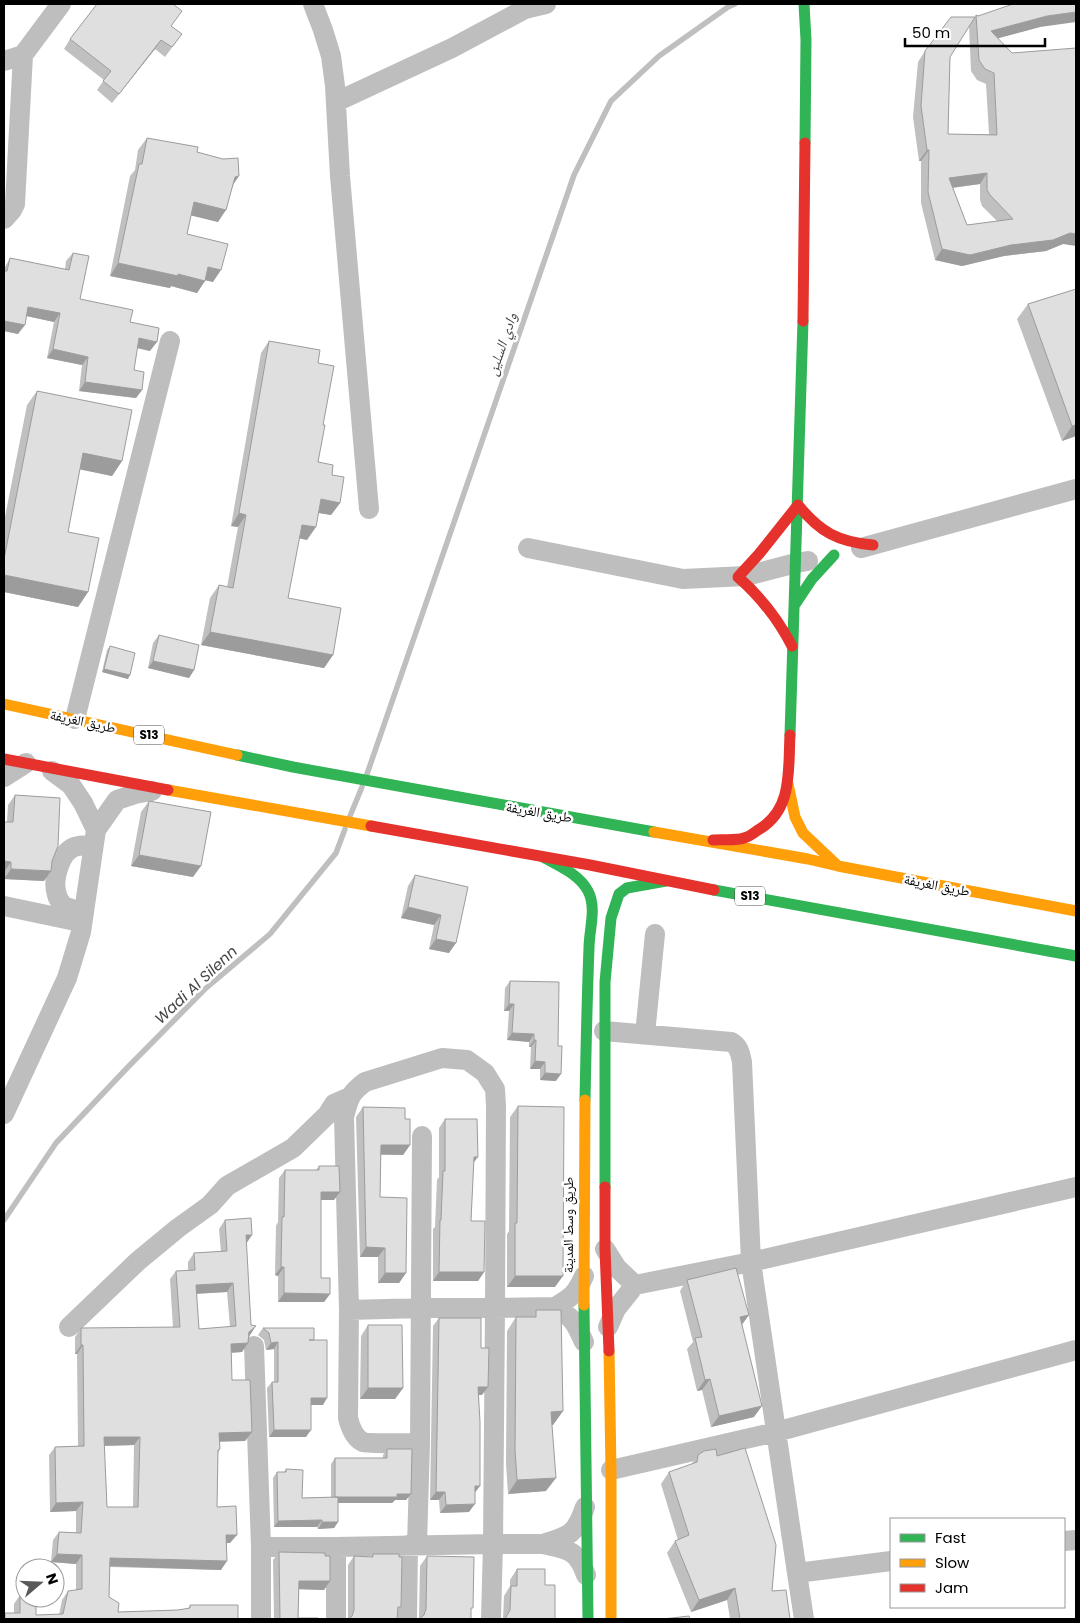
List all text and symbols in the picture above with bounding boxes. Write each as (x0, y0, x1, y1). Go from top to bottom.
scale bar (905, 15, 1045, 47)
text: 50 m (912, 22, 950, 43)
water label: وادي السلين (481, 310, 524, 379)
street label: طريق الغريفة (48, 704, 118, 738)
road number: S13 (134, 726, 164, 744)
street label: طريق الغريفة (504, 796, 574, 828)
street label: طريق الغريفة (902, 869, 972, 901)
road number: S13 (735, 886, 765, 906)
water label: Wadi Al Silenn (150, 941, 242, 1028)
street label: طريق وسط المدينة (558, 1177, 578, 1273)
legend (890, 1518, 1065, 1608)
text: Fast (935, 1527, 966, 1548)
text: Slow (935, 1552, 970, 1573)
north arrow (15, 1558, 65, 1608)
text: N (41, 1571, 63, 1587)
text: Jam (935, 1577, 969, 1598)

